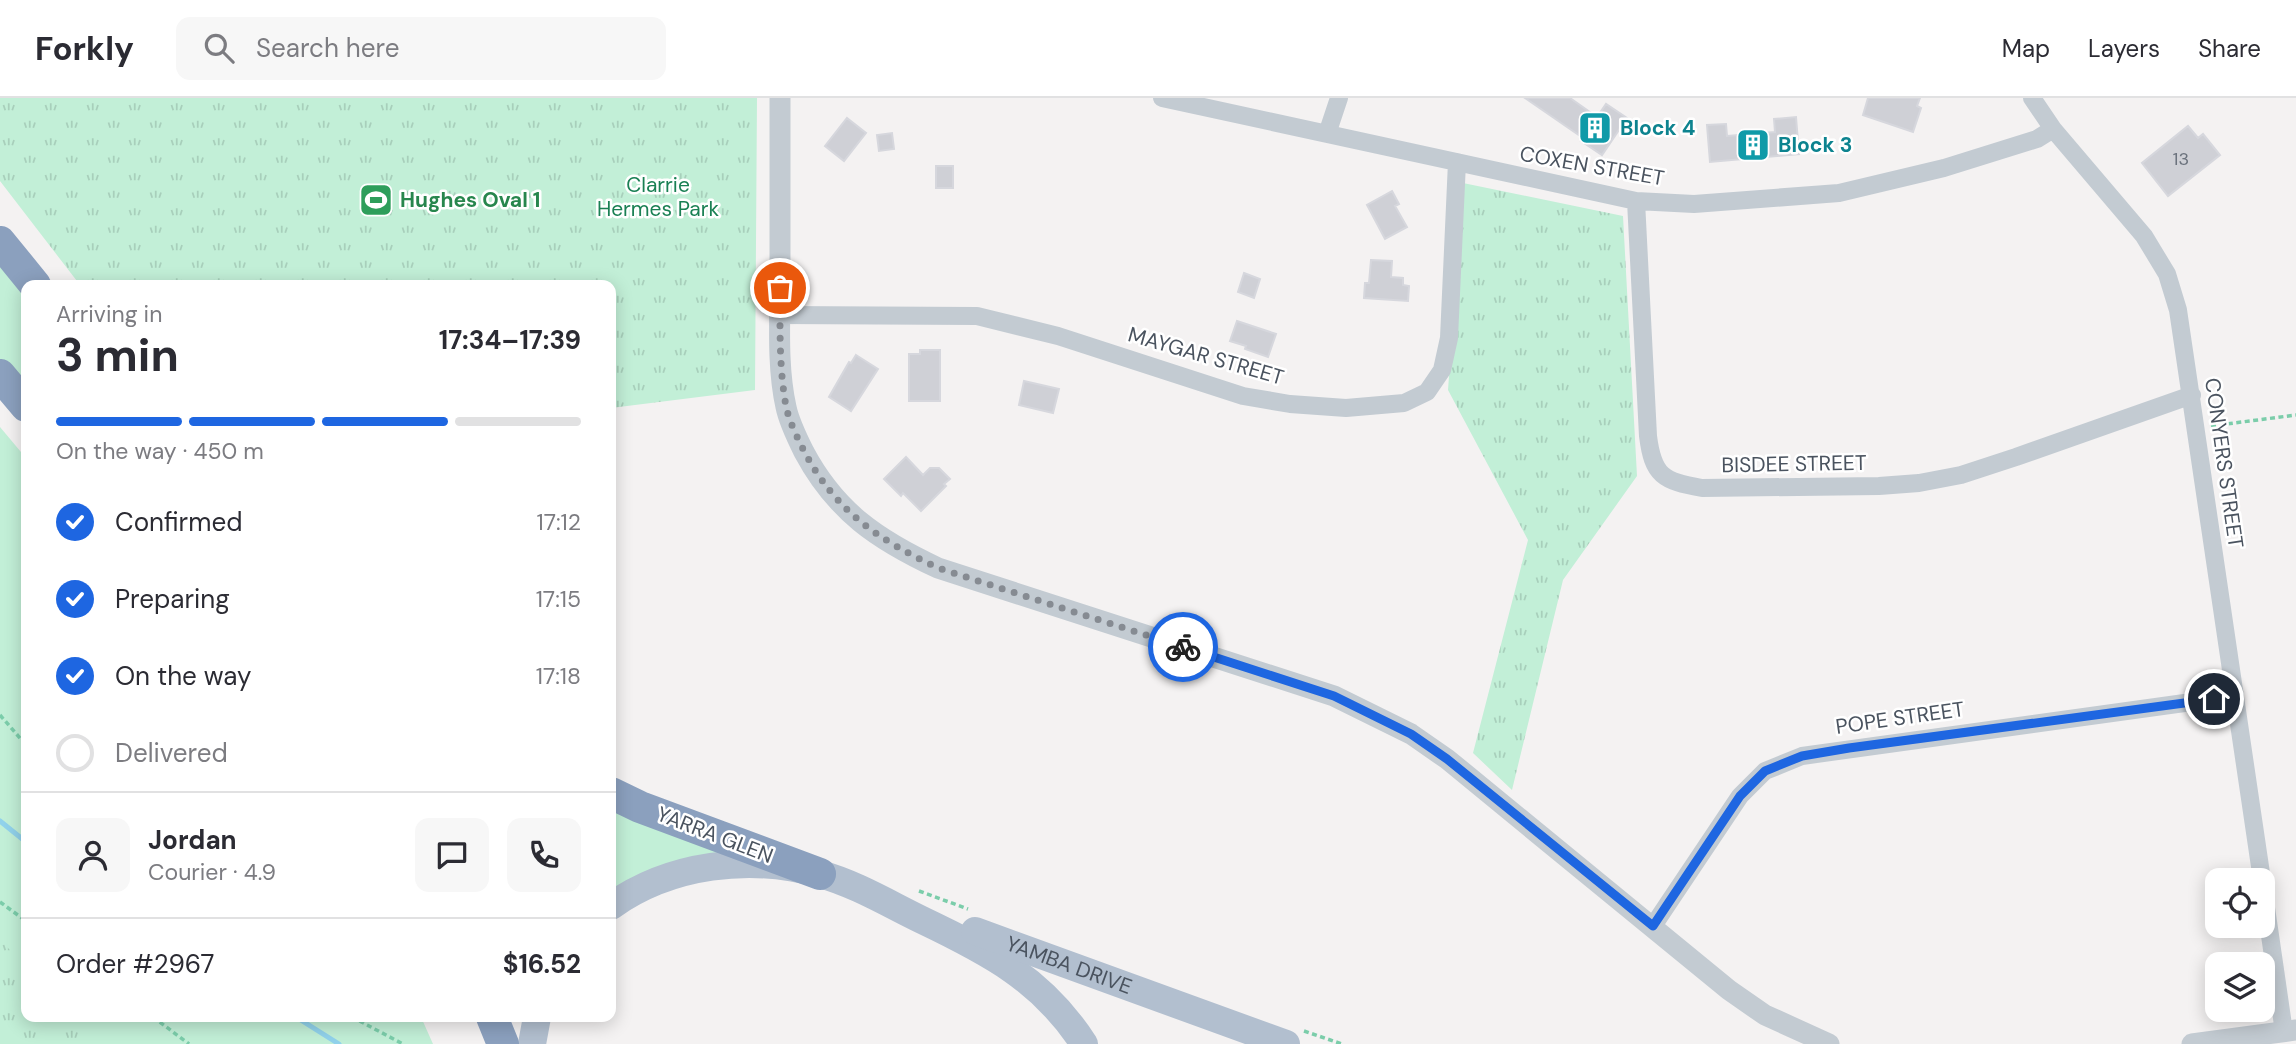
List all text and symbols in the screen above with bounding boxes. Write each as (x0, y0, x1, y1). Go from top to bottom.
search box (176, 17, 666, 80)
text: Forkly (35, 27, 134, 70)
icon: search (200, 29, 238, 67)
text: Search here (256, 31, 399, 65)
text: Map (2002, 33, 2050, 64)
text: Layers (2088, 33, 2160, 64)
text: Share (2198, 33, 2261, 64)
building icon: Block 4 (1576, 109, 1614, 147)
place label: Block 4 (1620, 114, 1695, 142)
building icon: Block 3 (1734, 126, 1772, 164)
place label: Block 3 (1778, 131, 1852, 159)
street label: COXEN STREET (1517, 139, 1667, 193)
house number: 13 (2173, 147, 2189, 171)
park label: Clarrie Hermes Park (597, 171, 720, 223)
sports icon: Hughes Oval 1 (357, 181, 395, 219)
place label: Hughes Oval 1 (400, 186, 540, 214)
pin (750, 258, 810, 318)
icon: bag (761, 269, 799, 307)
text: Arriving in (56, 299, 162, 329)
street label: MAYGAR STREET (1125, 320, 1287, 392)
text: 17:34–17:39 (439, 323, 581, 357)
text: 3 min (56, 325, 179, 385)
street label: CONYERS STREET (2198, 376, 2250, 550)
text: On the way · 450 m (56, 436, 264, 466)
street label: BISDEE STREET (1721, 449, 1867, 479)
icon: check (56, 503, 94, 541)
text: Confirmed (115, 505, 242, 539)
text: 17:12 (536, 507, 581, 537)
icon: check (56, 580, 94, 618)
text: Preparing (115, 582, 230, 616)
text: 17:15 (536, 584, 581, 614)
courier (1148, 612, 1218, 682)
icon: bike (1164, 628, 1202, 666)
icon: check (56, 657, 94, 695)
text: On the way (115, 659, 251, 693)
text: 17:18 (536, 661, 581, 691)
pin (2184, 669, 2244, 729)
icon: home (2195, 680, 2233, 718)
street label: POPE STREET (1834, 695, 1966, 741)
text: Delivered (115, 736, 228, 770)
street label: YARRA GLEN (653, 800, 777, 870)
button: person (56, 818, 130, 892)
button: chat (415, 818, 489, 892)
button: phone (507, 818, 581, 892)
text: Jordan (148, 823, 237, 857)
text: Courier · 4.9 (148, 857, 276, 887)
map controls (2205, 868, 2275, 1022)
button: locate (2205, 868, 2275, 938)
street label: YAMBA DRIVE (1002, 929, 1136, 1001)
text: Order #2967 (56, 947, 214, 981)
text: $16.52 (503, 947, 581, 981)
button: layers (2205, 952, 2275, 1022)

